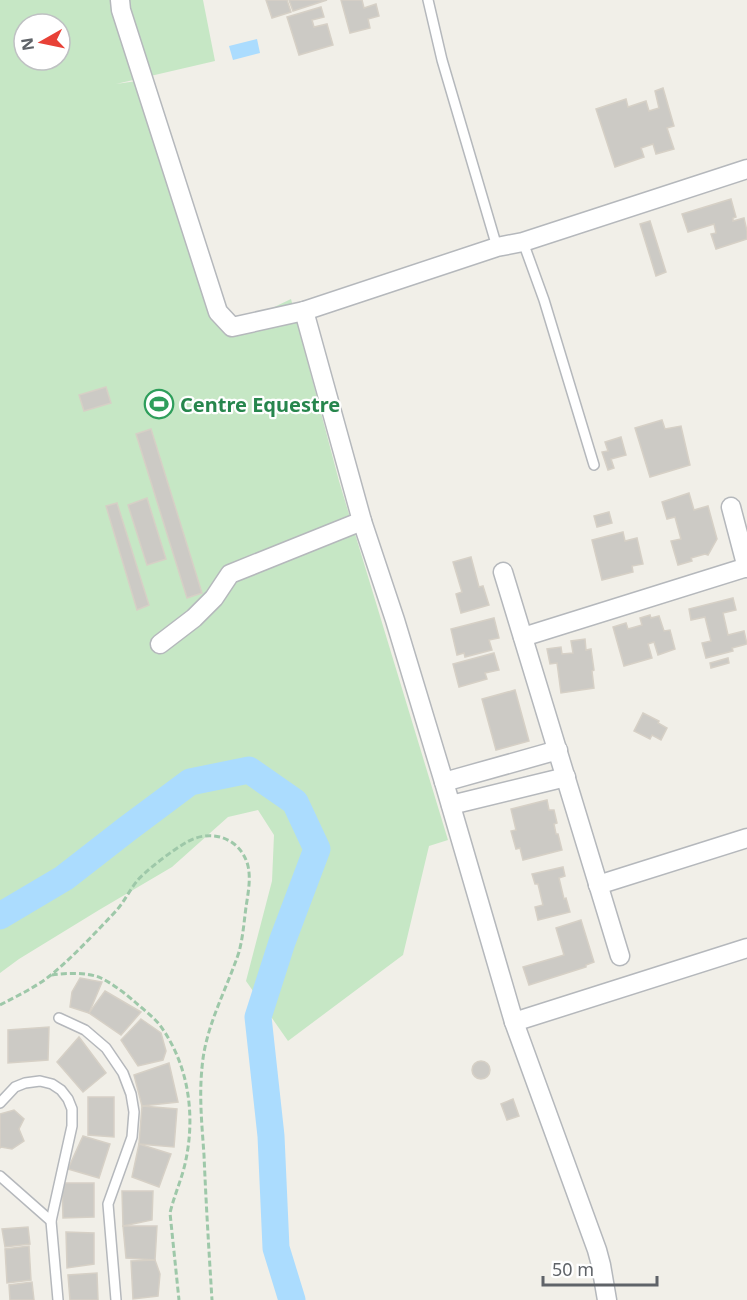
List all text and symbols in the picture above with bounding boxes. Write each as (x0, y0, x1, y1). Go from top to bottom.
north arrow (12, 12, 72, 72)
text: N (15, 36, 39, 52)
sports icon: Centre Equestre (143, 388, 175, 420)
place label: Centre Equestre (180, 391, 340, 418)
scale bar (543, 1249, 657, 1287)
text: 50 m (552, 1257, 594, 1281)

